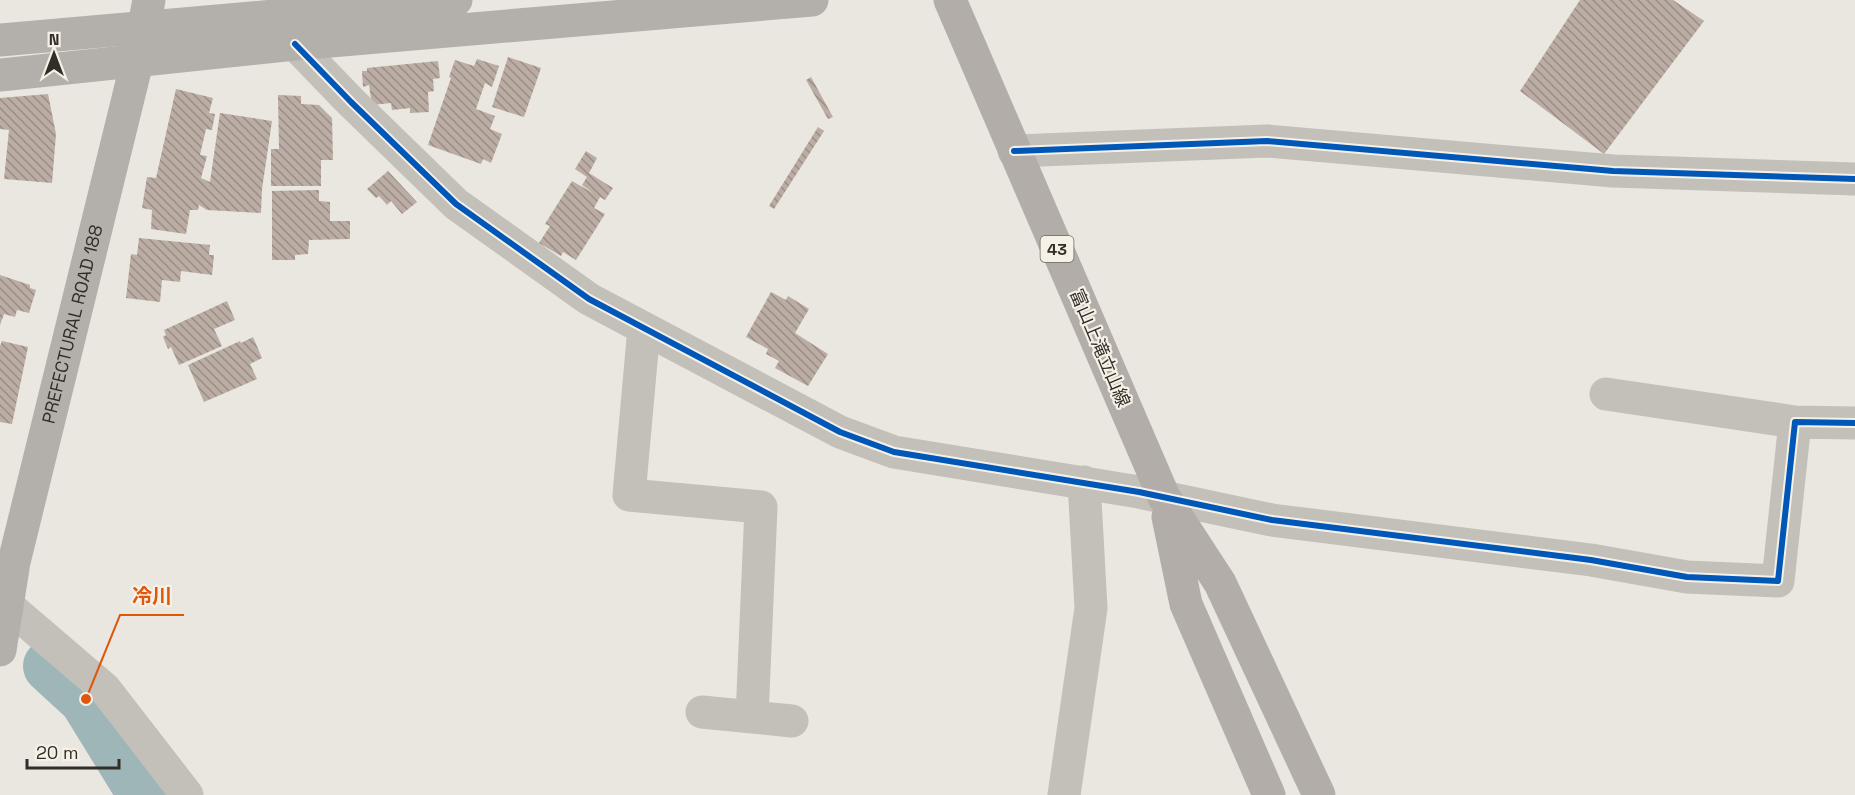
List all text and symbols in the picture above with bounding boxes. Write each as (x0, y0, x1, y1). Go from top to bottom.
north arrow (24, 24, 84, 84)
text: N (49, 29, 59, 50)
street label: PREFECTURAL ROAD 188 (36, 222, 108, 426)
road number: 43 (1040, 236, 1074, 262)
street label: 富山上滝立山線 (1065, 285, 1136, 410)
callout: 冷川 (120, 577, 184, 615)
text: 冷川 (132, 583, 172, 609)
scale bar (27, 732, 118, 770)
text: 20 m (36, 741, 79, 764)

